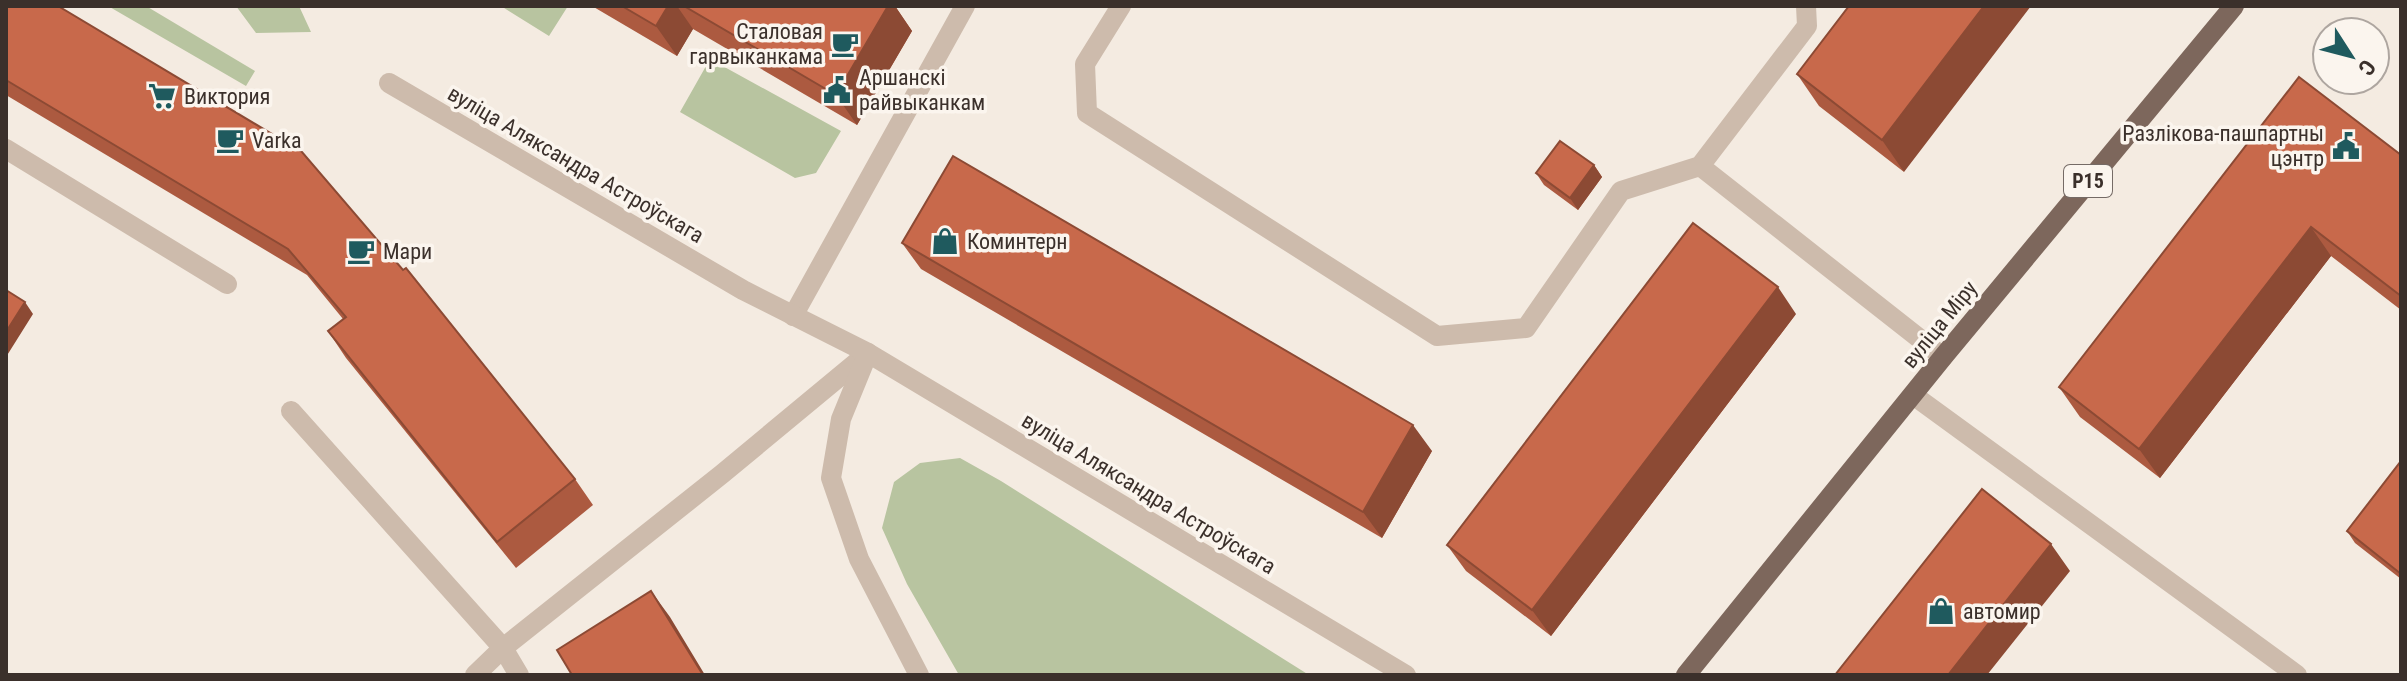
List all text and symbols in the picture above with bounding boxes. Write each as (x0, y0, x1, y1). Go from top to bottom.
north arrow (2311, 16, 2391, 96)
place label: Сталовая гарвыканкама (689, 19, 823, 69)
cafe icon: Сталовая гарвыканкама (830, 29, 860, 59)
text: С (2353, 55, 2381, 80)
place label: Аршанскі райвыканкам (859, 65, 985, 115)
public building icon: Аршанскі райвыканкам (822, 75, 852, 105)
supermarket icon: Виктория (147, 81, 177, 111)
street label: вуліца Аляксандра Астроўскага (443, 81, 708, 248)
place label: Виктория (184, 84, 270, 109)
place label: Разлікова-пашпартны цэнтр (2122, 121, 2324, 171)
cafe icon: Varka (215, 125, 245, 155)
place label: Varka (252, 128, 302, 153)
public building icon: Разлікова-пашпартны цэнтр (2331, 131, 2361, 161)
road number: Р15 (2064, 165, 2112, 197)
shop icon: Коминтерн (930, 226, 960, 256)
place label: Коминтерн (967, 229, 1068, 254)
cafe icon: Мари (346, 236, 376, 266)
place label: Мари (383, 239, 432, 264)
street label: вуліца Міру (1897, 276, 1982, 373)
street label: вуліца Аляксандра Астроўскага (1017, 408, 1280, 579)
shop icon: автомир (1926, 596, 1956, 626)
place label: автомир (1963, 599, 2041, 624)

